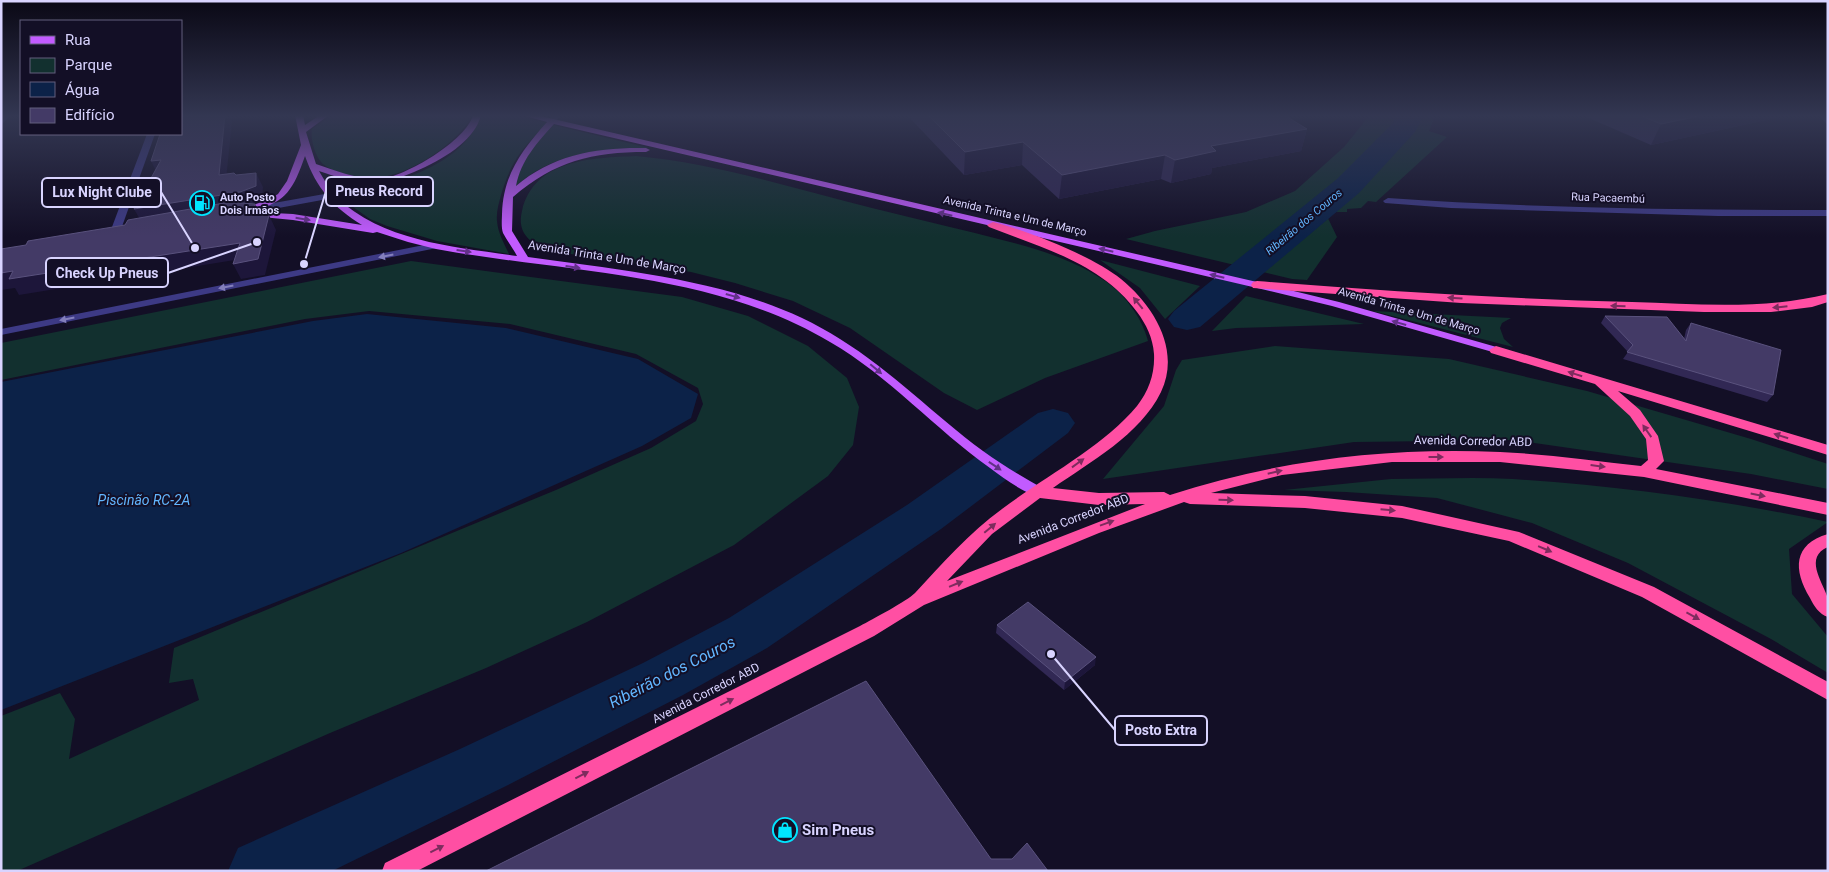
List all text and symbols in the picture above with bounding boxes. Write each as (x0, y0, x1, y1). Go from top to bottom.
legend (20, 20, 182, 135)
text: Rua (65, 31, 91, 49)
text: Parque (65, 56, 112, 74)
text: Água (65, 81, 100, 99)
text: Edifício (65, 106, 114, 124)
callout: Pneus Record (326, 177, 433, 206)
callout: Lux Night Clube (42, 178, 161, 207)
text: Pneus Record (335, 183, 423, 199)
text: Lux Night Clube (52, 184, 152, 200)
water label: Ribeirão dos Couros (1263, 186, 1345, 258)
fuel station icon: Auto Posto Dois Irmãos (189, 190, 215, 216)
street label: Rua Pacaembú (1571, 190, 1645, 206)
place label: Auto Posto Dois Irmãos (220, 191, 280, 217)
street label: Avenida Trinta e Um de Março (942, 193, 1088, 239)
one-way arrow (938, 210, 953, 218)
one-way arrow (295, 215, 311, 223)
street label: Avenida Trinta e Um de Março (527, 238, 687, 276)
one-way arrow (1097, 246, 1113, 254)
one-way arrow (456, 247, 472, 255)
one-way arrow (377, 252, 393, 260)
callout: Check Up Pneus (46, 258, 168, 287)
one-way arrow (566, 263, 582, 271)
text: Check Up Pneus (56, 265, 158, 281)
one-way arrow (1209, 272, 1224, 280)
one-way arrow (218, 284, 234, 292)
street label: Avenida Trinta e Um de Março (1337, 285, 1481, 337)
one-way arrow (726, 292, 741, 300)
one-way arrow (1447, 294, 1463, 302)
one-way arrow (1133, 297, 1143, 310)
one-way arrow (1610, 302, 1626, 310)
one-way arrow (1772, 303, 1788, 311)
one-way arrow (59, 315, 75, 323)
one-way arrow (1391, 318, 1406, 326)
one-way arrow (870, 364, 883, 375)
one-way arrow (1568, 369, 1583, 377)
one-way arrow (1642, 424, 1652, 438)
one-way arrow (1773, 431, 1788, 439)
street label: Avenida Corredor ABD (1414, 433, 1532, 449)
one-way arrow (1428, 453, 1444, 461)
one-way arrow (1071, 458, 1085, 468)
one-way arrow (989, 461, 1002, 471)
one-way arrow (1591, 462, 1607, 470)
one-way arrow (1267, 467, 1283, 475)
street label: Avenida Corredor ABD (1015, 491, 1131, 547)
one-way arrow (1751, 491, 1767, 499)
water label: Piscinão RC-2A (98, 492, 190, 508)
one-way arrow (1218, 496, 1234, 504)
one-way arrow (1380, 506, 1396, 514)
one-way arrow (1099, 519, 1114, 526)
one-way arrow (983, 522, 995, 534)
one-way arrow (1538, 545, 1553, 553)
one-way arrow (949, 580, 963, 588)
one-way arrow (1686, 612, 1699, 621)
water label: Ribeirão dos Couros (606, 632, 738, 712)
street label: Avenida Corredor ABD (650, 660, 762, 726)
one-way arrow (719, 698, 734, 706)
callout: Posto Extra (1115, 716, 1207, 745)
text: Posto Extra (1125, 722, 1198, 738)
one-way arrow (574, 771, 589, 779)
shop icon: Sim Pneus (772, 817, 798, 843)
place label: Sim Pneus (802, 821, 875, 839)
one-way arrow (429, 845, 444, 853)

